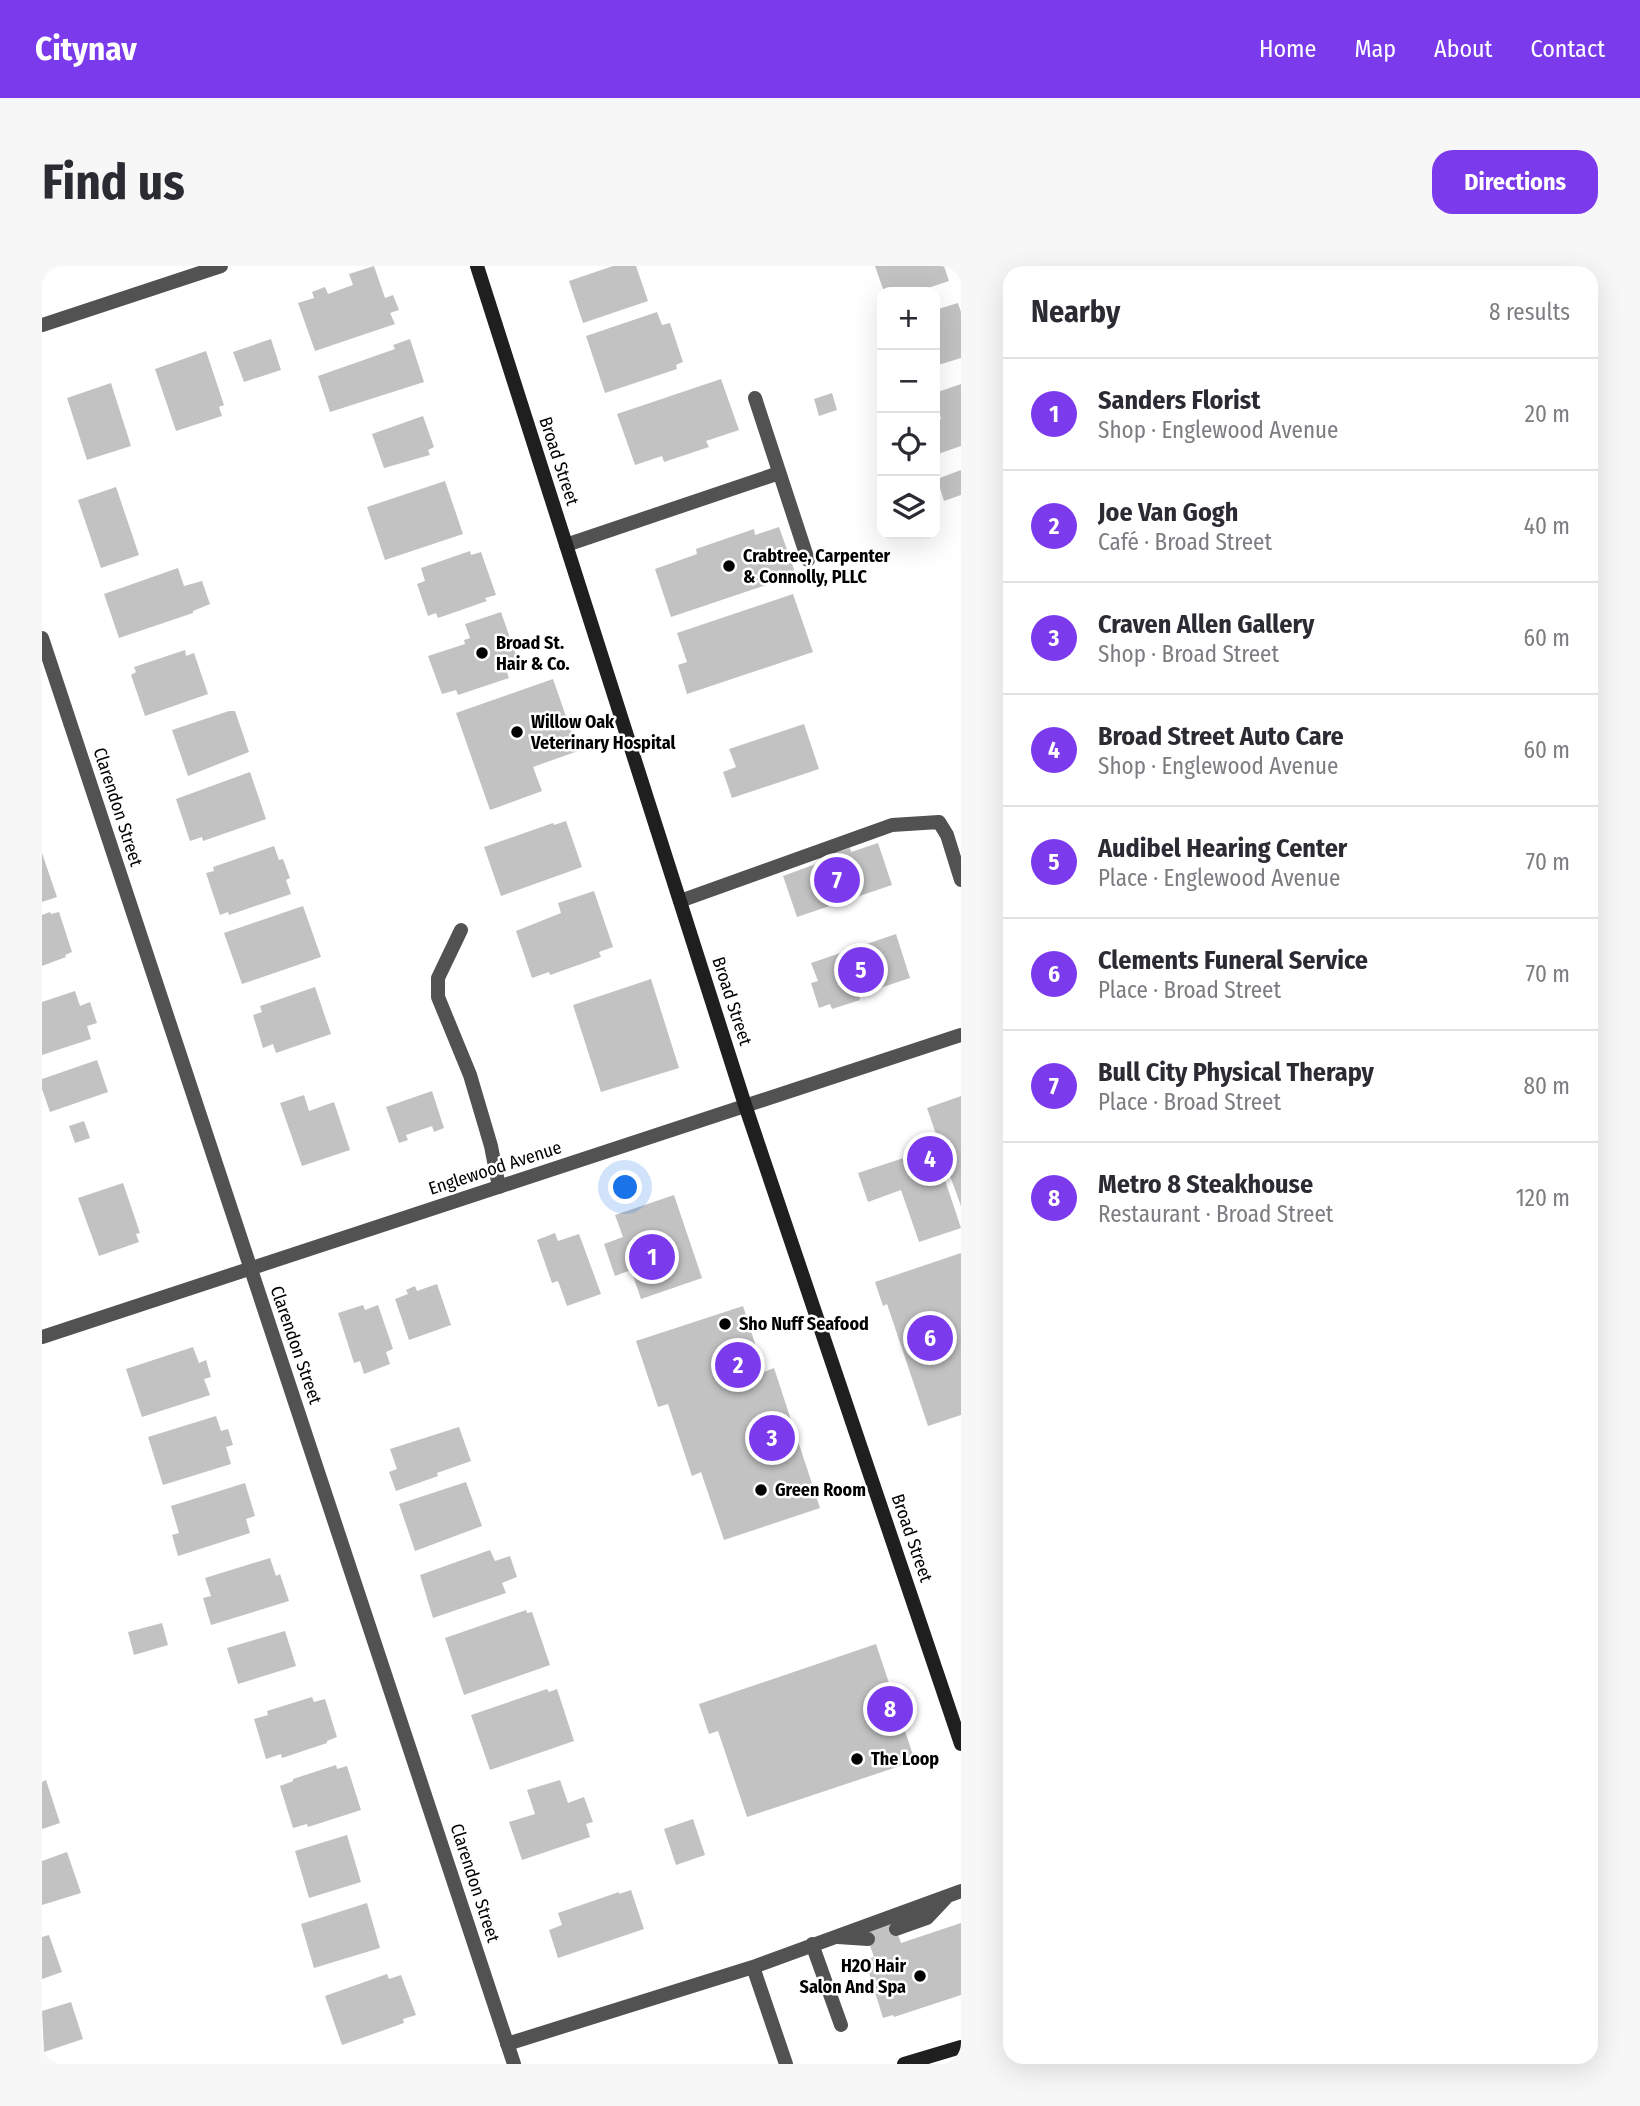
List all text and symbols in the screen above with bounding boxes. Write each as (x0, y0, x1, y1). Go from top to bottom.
text: Citynav (35, 29, 137, 69)
text: Home (1259, 35, 1316, 63)
text: Map (1354, 35, 1396, 63)
text: About (1434, 35, 1492, 63)
text: Contact (1530, 35, 1605, 63)
button: Directions (1432, 150, 1598, 214)
text: Find us (42, 153, 185, 212)
map controls (877, 287, 940, 539)
button: + (877, 287, 940, 350)
text: Nearby (1031, 294, 1120, 330)
text: 8 results (1489, 298, 1570, 326)
button: − (877, 350, 940, 413)
text: Sanders Florist (1098, 385, 1260, 416)
text: 1 (1049, 400, 1059, 428)
text: 20 m (1525, 400, 1570, 428)
button: locate (877, 413, 940, 476)
street label: Broad Street (534, 414, 584, 508)
text: Shop · Englewood Avenue (1098, 416, 1338, 444)
button: layers (877, 476, 940, 539)
text: Joe Van Gogh (1098, 497, 1238, 528)
text: 2 (1049, 512, 1059, 540)
text: 40 m (1524, 512, 1570, 540)
text: Café · Broad Street (1098, 528, 1272, 556)
place label: Crabtree, Carpenter & Connolly, PLLC (743, 545, 891, 588)
marker: Crabtree, Carpenter & Connolly, PLLC (721, 558, 737, 574)
text: Craven Allen Gallery (1098, 609, 1314, 640)
text: 3 (1049, 624, 1059, 652)
text: 60 m (1524, 624, 1570, 652)
place label: Broad St. Hair & Co. (496, 632, 570, 675)
text: Shop · Broad Street (1098, 640, 1279, 668)
marker: Broad St. Hair & Co. (474, 645, 490, 661)
place label: Willow Oak Veterinary Hospital (530, 711, 675, 754)
text: Broad Street Auto Care (1098, 721, 1344, 752)
marker: Willow Oak Veterinary Hospital (509, 724, 525, 740)
text: 4 (1048, 736, 1060, 764)
text: 60 m (1524, 736, 1570, 764)
street label: Clarendon Street (88, 745, 148, 869)
text: Shop · Englewood Avenue (1098, 752, 1338, 780)
text: Audibel Hearing Center (1098, 833, 1347, 864)
text: 5 (1048, 848, 1060, 876)
text: 70 m (1526, 848, 1570, 876)
pin: 7 (814, 854, 860, 906)
text: Place · Englewood Avenue (1098, 864, 1340, 892)
pin: 5 (838, 944, 884, 996)
text: Clements Funeral Service (1098, 945, 1368, 976)
street label: Broad Street (707, 954, 757, 1048)
text: 6 (1048, 960, 1060, 988)
text: 70 m (1526, 960, 1570, 988)
text: Place · Broad Street (1098, 976, 1281, 1004)
text: Bull City Physical Therapy (1098, 1057, 1374, 1088)
text: 7 (1049, 1072, 1059, 1100)
text: 80 m (1523, 1072, 1570, 1100)
text: Place · Broad Street (1098, 1088, 1281, 1116)
pin: 4 (907, 1133, 953, 1185)
street label: Englewood Avenue (426, 1136, 564, 1200)
text: Metro 8 Steakhouse (1098, 1169, 1313, 1200)
your location (608, 1170, 642, 1204)
text: 8 (1048, 1184, 1060, 1212)
text: 120 m (1516, 1184, 1570, 1212)
text: Restaurant · Broad Street (1098, 1200, 1333, 1228)
pin: 1 (629, 1231, 675, 1283)
street label: Clarendon Street (265, 1283, 327, 1407)
pin: 6 (907, 1312, 953, 1364)
place label: Sho Nuff Seafood (739, 1313, 869, 1335)
marker: Sho Nuff Seafood (717, 1316, 733, 1332)
pin: 2 (715, 1339, 761, 1391)
pin: 3 (749, 1412, 795, 1464)
place label: Green Room (775, 1479, 866, 1501)
marker: Green Room (753, 1482, 769, 1498)
street label: Broad Street (887, 1491, 937, 1585)
pin: 8 (867, 1683, 913, 1735)
place label: The Loop (871, 1748, 939, 1770)
marker: The Loop (849, 1751, 865, 1767)
street label: Clarendon Street (445, 1821, 505, 1945)
place label: H2O Hair Salon And Spa (800, 1955, 906, 1998)
marker: H2O Hair Salon And Spa (912, 1968, 928, 1984)

